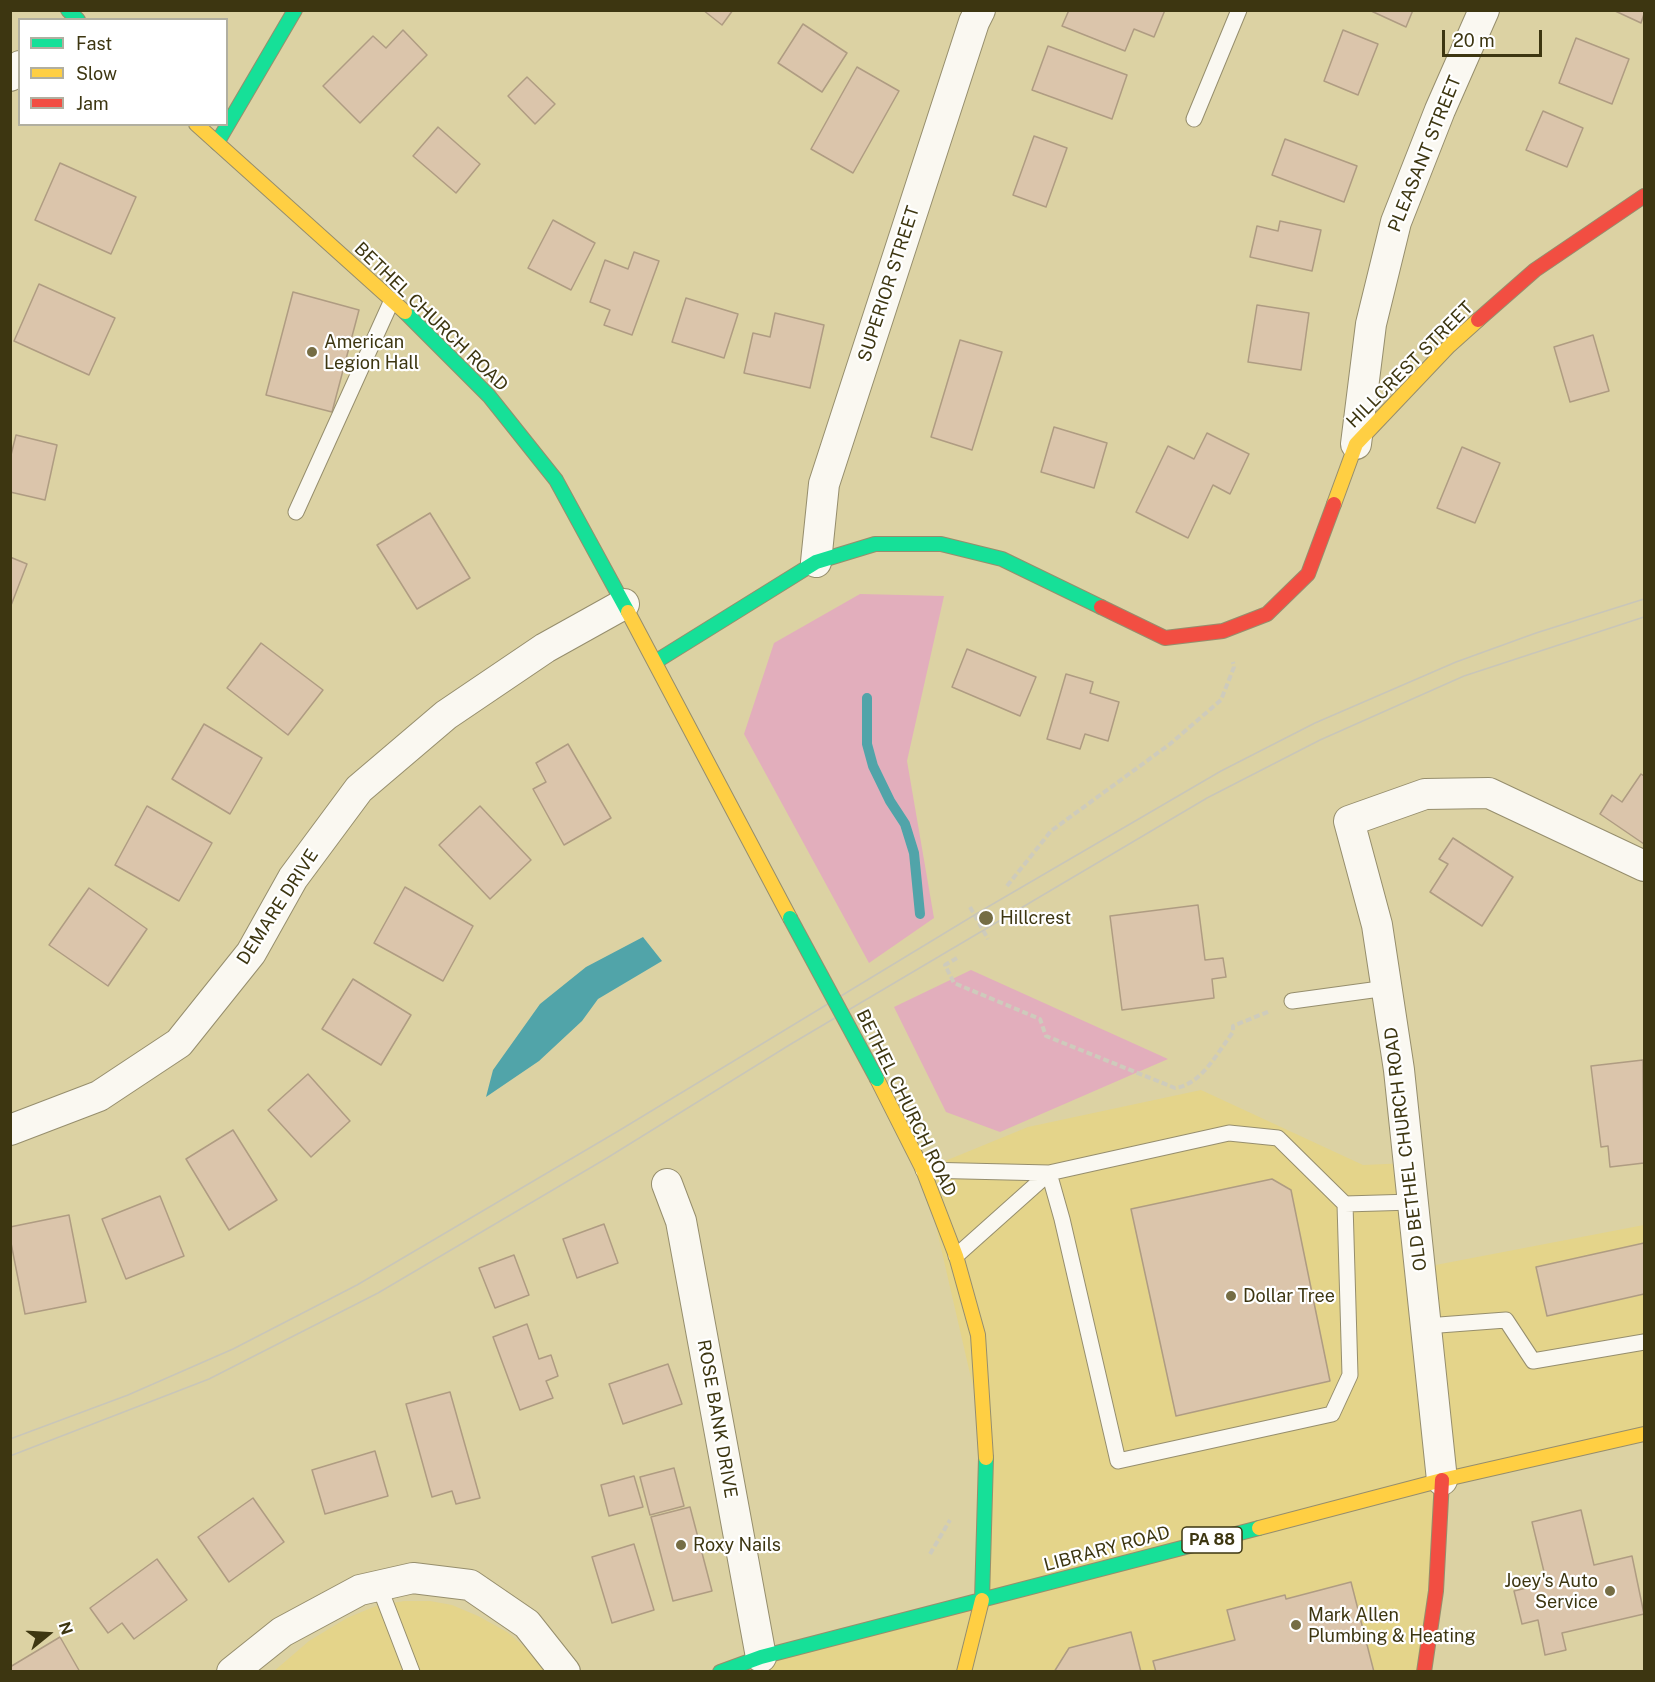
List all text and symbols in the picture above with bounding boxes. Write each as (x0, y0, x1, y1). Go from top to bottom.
legend (18, 18, 228, 126)
scale bar (1445, 18, 1546, 56)
text: 20 m (1453, 30, 1495, 51)
text: Fast (76, 33, 112, 54)
text: Slow (76, 63, 117, 84)
street label: PLEASANT STREET (1384, 73, 1466, 235)
text: Jam (76, 93, 109, 114)
street label: SUPERIOR STREET (854, 203, 924, 365)
street label: BETHEL CHURCH ROAD (350, 238, 512, 396)
street label: HILLCREST STREET (1342, 297, 1478, 433)
place label: American Legion Hall (324, 331, 419, 374)
marker: American Legion Hall (305, 345, 319, 359)
street label: DEMARE DRIVE (233, 845, 323, 969)
place label: Hillcrest (1000, 907, 1071, 929)
marker: Hillcrest (977, 909, 995, 927)
street label: BETHEL CHURCH ROAD (851, 1006, 961, 1200)
street label: OLD BETHEL CHURCH ROAD (1380, 1026, 1432, 1272)
place label: Dollar Tree (1243, 1285, 1335, 1307)
marker: Dollar Tree (1224, 1289, 1238, 1303)
street label: ROSE BANK DRIVE (692, 1338, 742, 1500)
street label: LIBRARY ROAD (1042, 1522, 1172, 1576)
road number: PA 88 (1182, 1527, 1242, 1553)
place label: Roxy Nails (693, 1534, 781, 1556)
marker: Roxy Nails (674, 1538, 688, 1552)
place label: Joey's Auto Service (1504, 1570, 1598, 1612)
marker: Joey's Auto Service (1603, 1584, 1617, 1598)
north arrow (18, 1604, 78, 1664)
place label: Mark Allen Plumbing & Heating (1308, 1604, 1476, 1646)
marker: Mark Allen Plumbing & Heating (1289, 1618, 1303, 1632)
text: N (55, 1619, 77, 1637)

